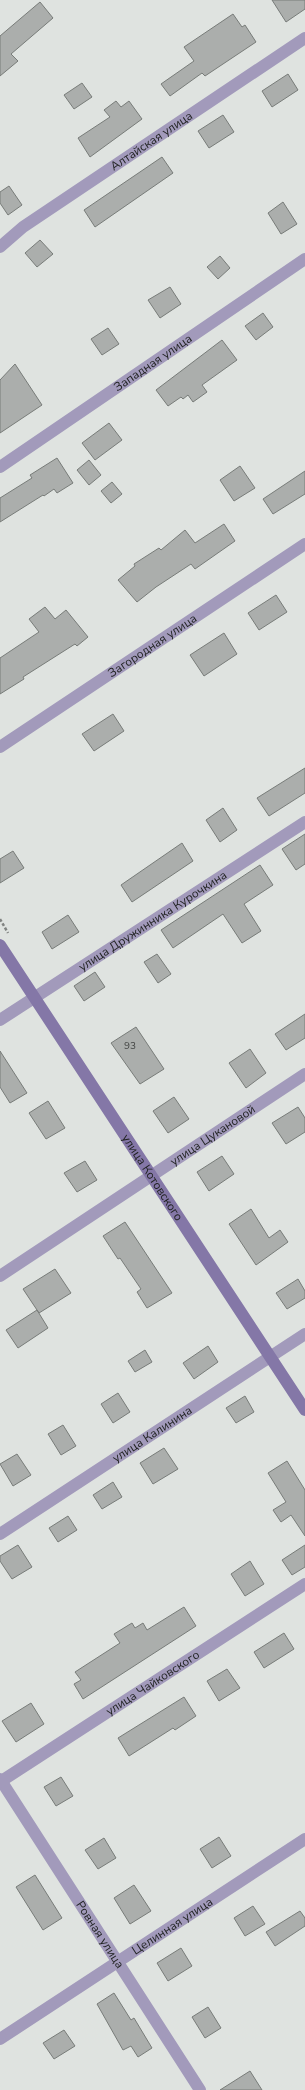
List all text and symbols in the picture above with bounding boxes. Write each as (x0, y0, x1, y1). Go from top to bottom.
street label: Алтайская улица (107, 108, 196, 174)
street label: Западная улица (111, 330, 195, 395)
street label: Загородная улица (105, 610, 200, 681)
street label: улица Дружинника Курочкина (75, 867, 230, 975)
house number: 93 (124, 1039, 136, 1053)
street label: улица Цукановой (167, 1101, 258, 1169)
street label: улица Котовского (118, 1131, 187, 1224)
street label: улица Калинина (109, 1402, 195, 1466)
street label: улица Чайковского (103, 1646, 203, 1719)
street label: Целинная улица (129, 1894, 216, 1958)
street label: Ровная улица (72, 1898, 128, 1971)

